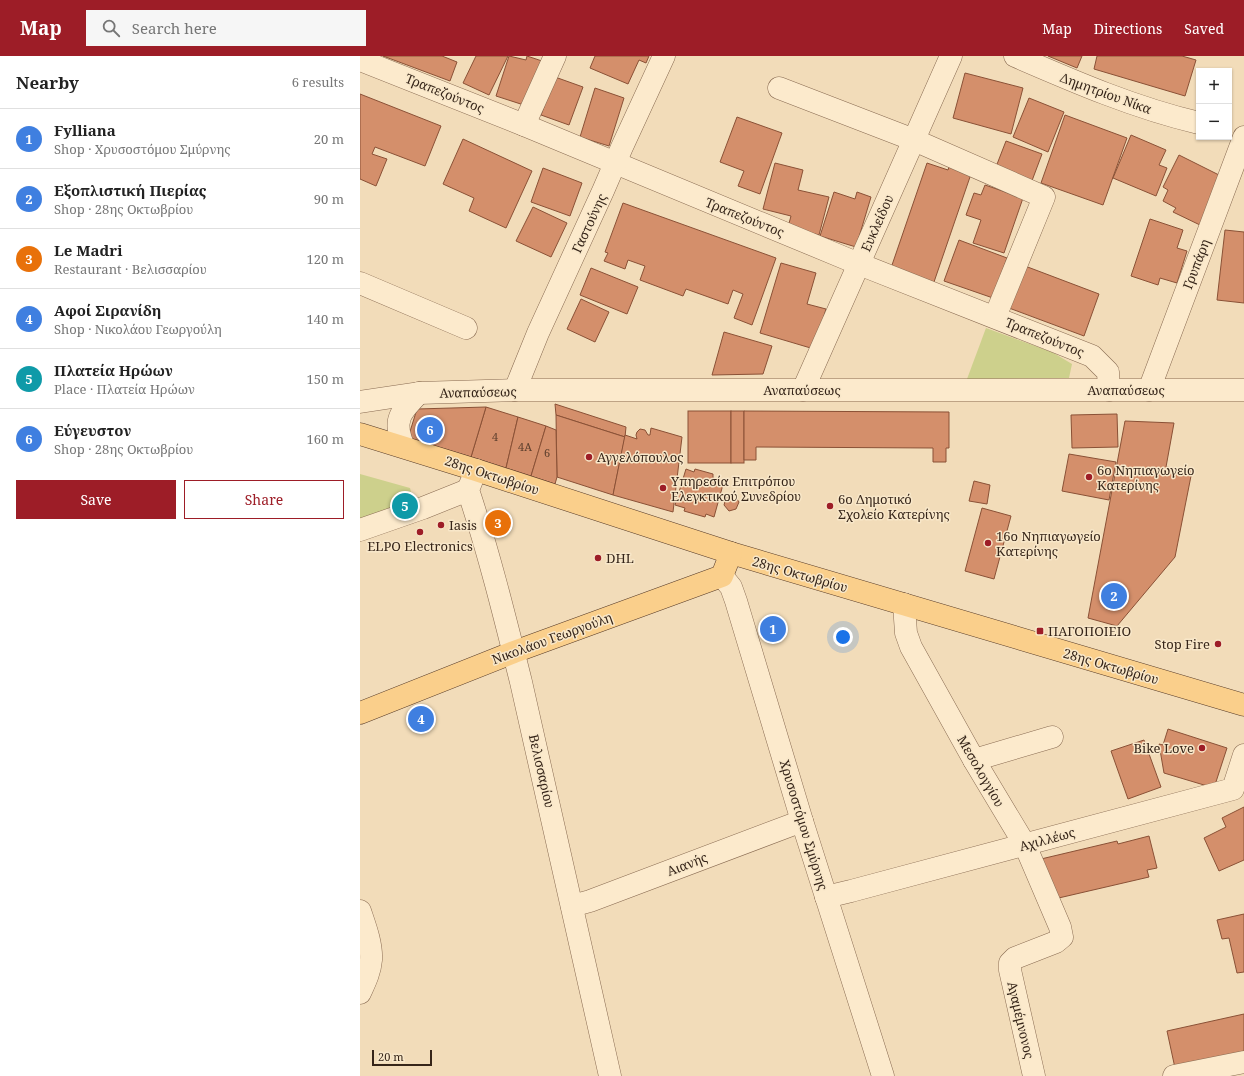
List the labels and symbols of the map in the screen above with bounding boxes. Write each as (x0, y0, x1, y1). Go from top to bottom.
street label: Δημητρίου Νίκα (1058, 68, 1155, 118)
street label: Τραπεζούντος (403, 69, 487, 117)
street label: Γαστούνης (567, 190, 611, 256)
street label: Ευκλείδου (856, 192, 898, 254)
street label: Τραπεζούντος (703, 193, 787, 241)
street label: Γρυπάρη (1178, 236, 1214, 292)
street label: Τραπεζούντος (1003, 313, 1087, 361)
street label: Αναπαύσεως (763, 381, 841, 399)
street label: Αναπαύσεως (1087, 381, 1165, 399)
street label: Αναπαύσεως (439, 382, 517, 402)
pin: 6 (417, 415, 443, 445)
house number: 4 (492, 429, 498, 444)
house number: 4Α (518, 439, 532, 454)
house number: 6 (544, 445, 550, 460)
place label: Αγγελόπουλος (597, 448, 683, 466)
street label: 28ης Οκτωβρίου (442, 451, 542, 499)
marker: Αγγελόπουλος (584, 452, 594, 462)
place label: 6ο Νηπιαγωγείο Κατερίνης (1097, 461, 1195, 494)
place label: Υπηρεσία Επιτρόπου Ελεγκτικού Συνεδρίου (670, 472, 801, 505)
marker: 6ο Νηπιαγωγείο Κατερίνης (1084, 472, 1094, 482)
marker: Υπηρεσία Επιτρόπου Ελεγκτικού Συνεδρίου (658, 483, 668, 493)
place label: 6ο Δημοτικό Σχολείο Κατερίνης (838, 490, 950, 523)
pin: 5 (392, 491, 418, 521)
marker: 6ο Δημοτικό Σχολείο Κατερίνης (825, 501, 835, 511)
pin: 3 (485, 508, 511, 538)
place label: Iasis (449, 516, 477, 534)
marker: Iasis (436, 520, 446, 530)
marker: ELPO Electronics (415, 527, 425, 537)
place label: 16ο Νηπιαγωγείο Κατερίνης (996, 527, 1101, 560)
place label: ELPO Electronics (367, 537, 473, 555)
marker: 16ο Νηπιαγωγείο Κατερίνης (983, 538, 993, 548)
place label: DHL (606, 549, 634, 567)
street label: 28ης Οκτωβρίου (750, 552, 850, 596)
marker: DHL (593, 553, 603, 563)
pin: 2 (1101, 581, 1127, 611)
street label: Νικολάου Γεωργούλη (489, 608, 615, 668)
pin: 1 (760, 614, 786, 644)
place label: ΠΑΓΟΠΟΙΕΙΟ (1048, 622, 1131, 640)
marker: ΠΑΓΟΠΟΙΕΙΟ (1035, 626, 1045, 636)
your location (833, 627, 853, 647)
place label: Stop Fire (1155, 635, 1210, 653)
marker: Stop Fire (1213, 639, 1223, 649)
street label: 28ης Οκτωβρίου (1061, 644, 1161, 688)
pin: 4 (408, 704, 434, 734)
street label: Βελισσαρίου (525, 732, 559, 810)
street label: Μεσολογγίου (953, 732, 1009, 810)
place label: Bike Love (1134, 739, 1194, 757)
marker: Bike Love (1197, 743, 1207, 753)
street label: Χρυσοστόμου Σμύρνης (776, 757, 832, 893)
street label: Αχιλλέως (1017, 823, 1077, 855)
street label: Αιανής (664, 848, 710, 880)
street label: Αγαμέμνονος (1003, 979, 1039, 1061)
scale bar (372, 1048, 432, 1067)

